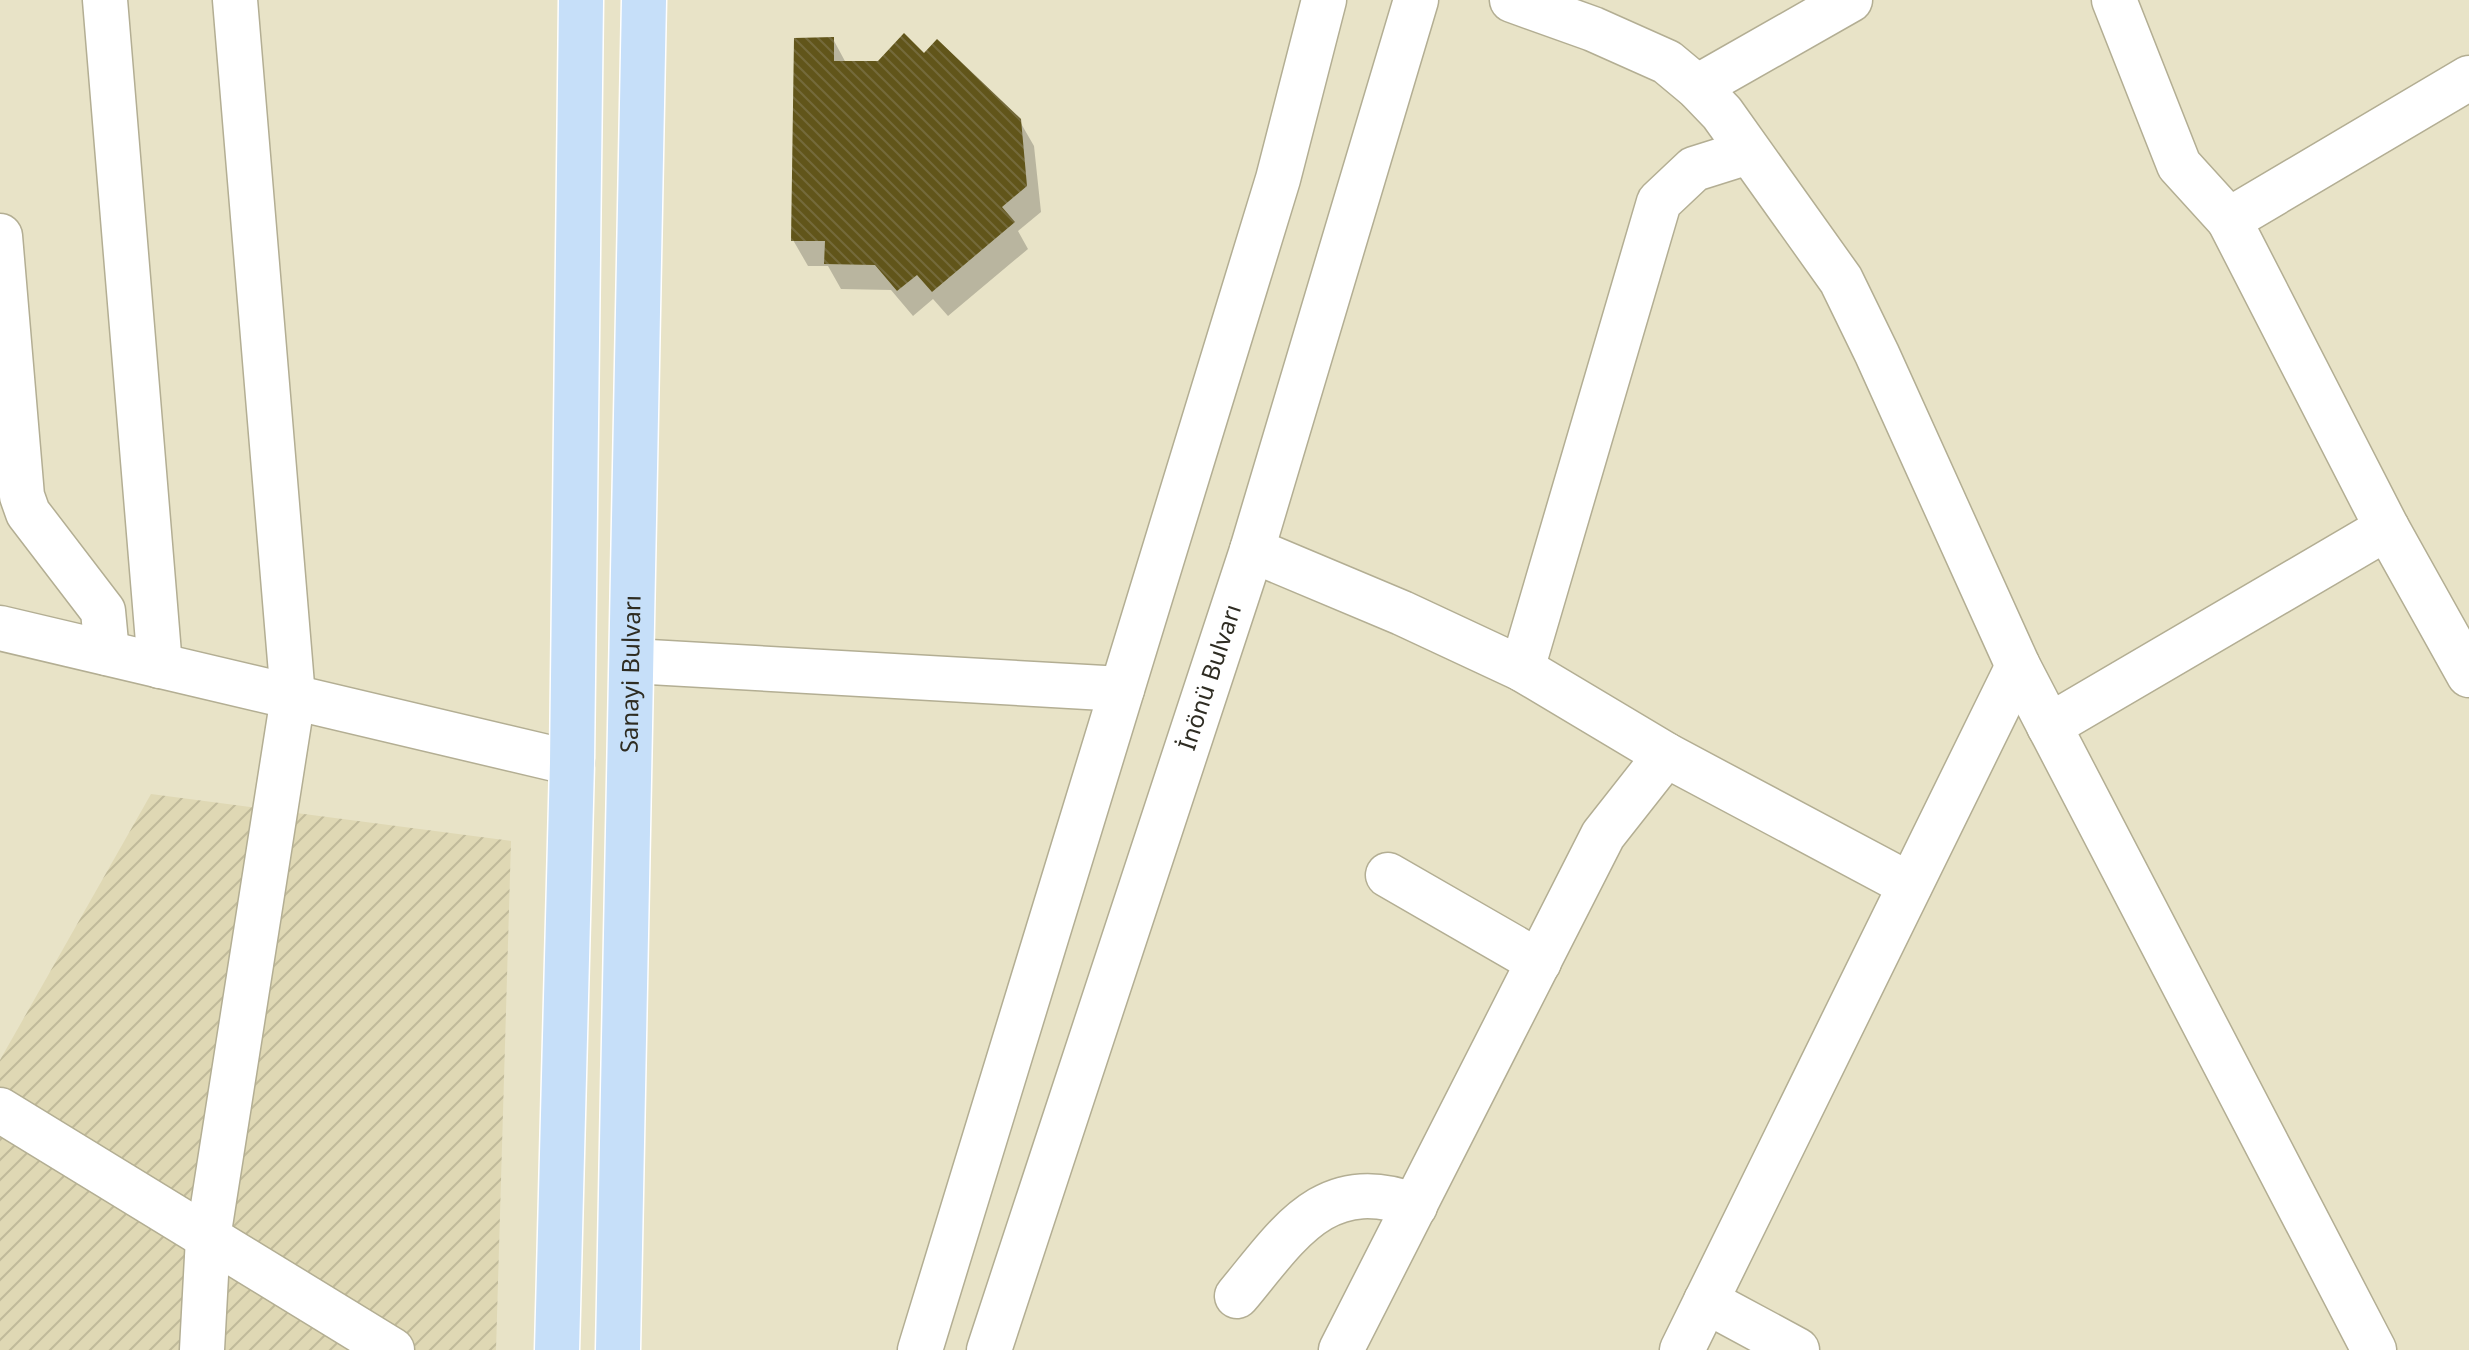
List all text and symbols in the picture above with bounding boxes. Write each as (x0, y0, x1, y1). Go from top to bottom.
street label: Sanayi Bulvarı (611, 595, 648, 753)
street label: İnönü Bulvarı (1169, 600, 1248, 754)

